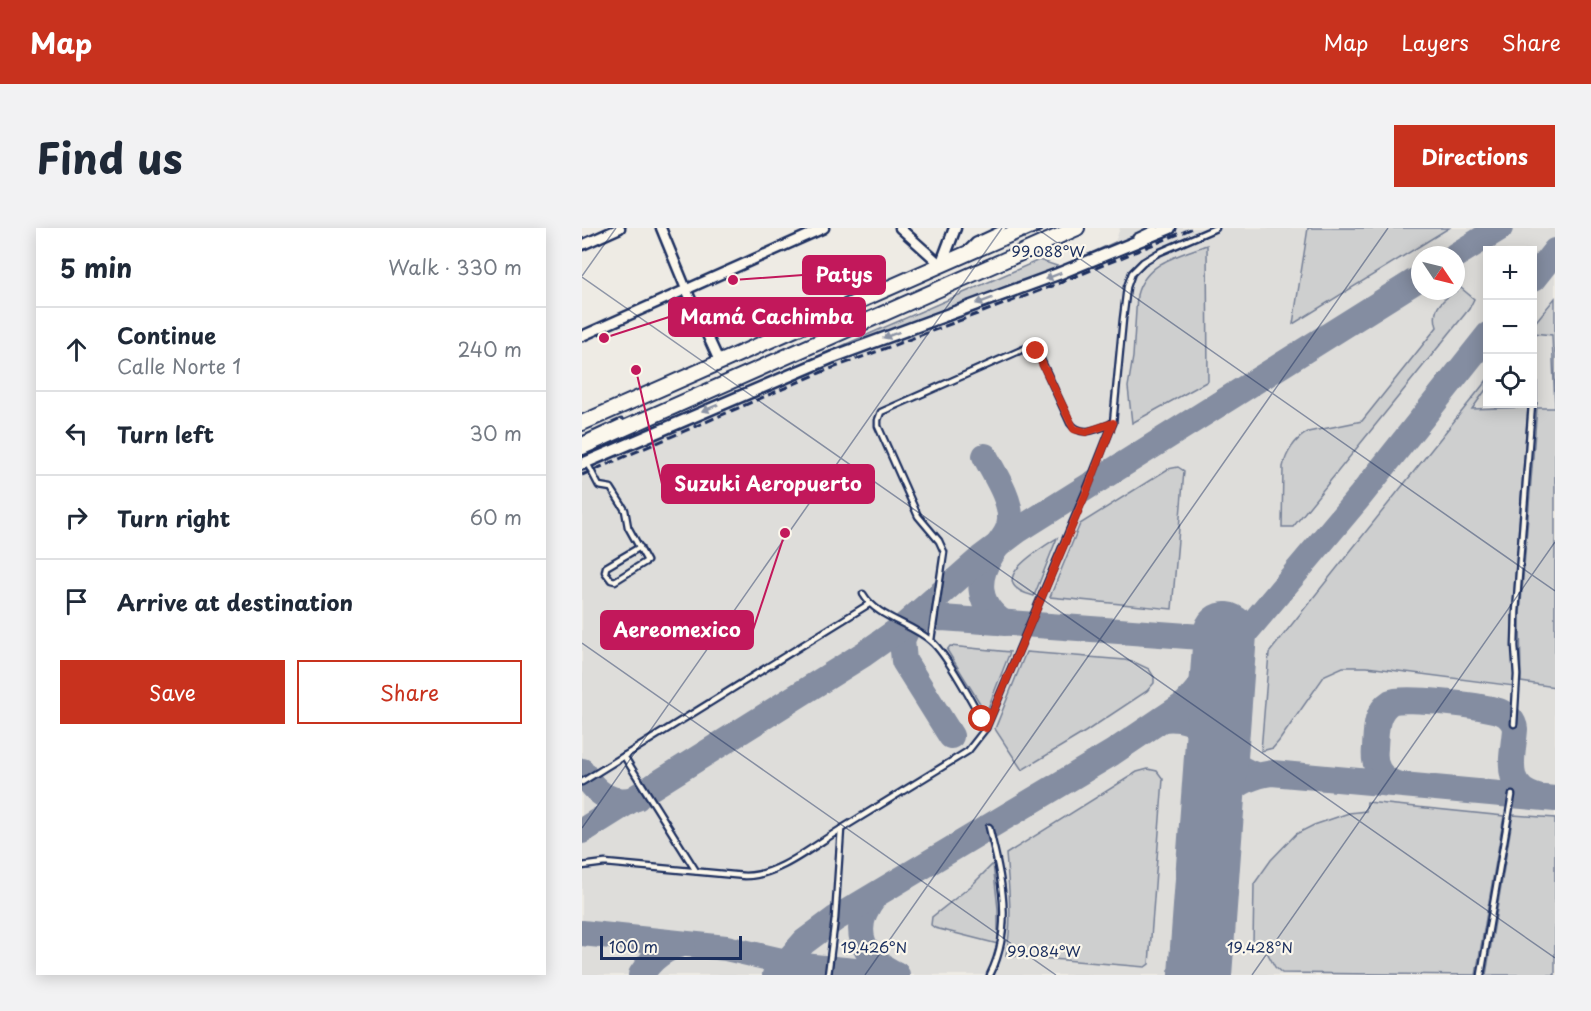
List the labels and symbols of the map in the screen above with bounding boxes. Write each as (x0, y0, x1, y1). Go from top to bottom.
text: 99.088°W (1011, 239, 1085, 262)
north arrow (1411, 246, 1465, 300)
callout: Patys (803, 256, 885, 294)
text: Patys (815, 259, 873, 289)
one-way arrow (1044, 271, 1062, 281)
one-way arrow (975, 296, 993, 306)
callout: Mamá Cachimba (669, 298, 865, 336)
text: Mamá Cachimba (680, 301, 854, 331)
one-way arrow (881, 330, 899, 340)
route end (1022, 337, 1048, 363)
one-way arrow (701, 404, 719, 414)
callout: Suzuki Aeropuerto (662, 465, 874, 503)
text: Suzuki Aeropuerto (674, 468, 862, 498)
callout: Aereomexico (601, 611, 753, 649)
text: Aereomexico (612, 614, 741, 644)
route start (968, 705, 994, 731)
scale bar (600, 933, 742, 960)
text: 19.426°N (841, 935, 907, 958)
text: 19.428°N (1227, 935, 1293, 958)
text: 99.084°W (1007, 939, 1081, 962)

